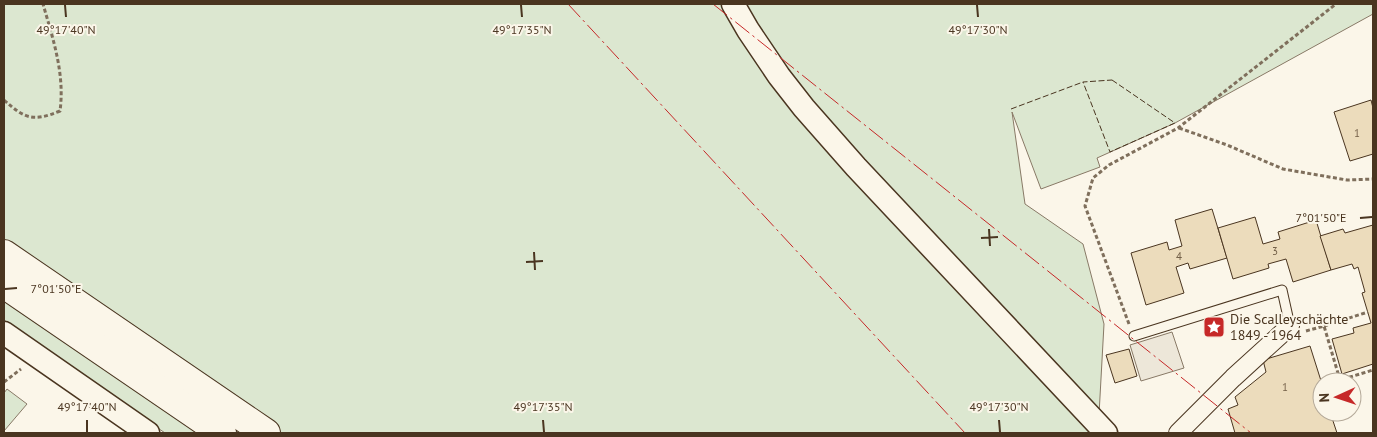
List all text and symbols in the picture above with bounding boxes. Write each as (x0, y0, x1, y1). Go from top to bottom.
text: 49°17'40"N (36, 22, 96, 37)
text: 49°17'35"N (492, 22, 552, 37)
text: 49°17'30"N (948, 22, 1008, 37)
house number: 1 (1354, 126, 1360, 140)
text: 7°01'50"E (1296, 210, 1346, 225)
house number: 3 (1272, 244, 1278, 258)
house number: 4 (1176, 249, 1182, 263)
text: 7°01'50"E (31, 281, 81, 296)
place label: Die Scalleyschächte 1849 - 1964 (1230, 310, 1348, 344)
place icon: Die Scalleyschächte 1849 - 1964 (1202, 315, 1226, 339)
north arrow (1312, 372, 1362, 422)
house number: 1 (1282, 380, 1288, 394)
text: N (1315, 393, 1333, 403)
text: 49°17'40"N (57, 399, 117, 414)
text: 49°17'35"N (513, 399, 573, 414)
text: 49°17'30"N (969, 399, 1029, 414)

